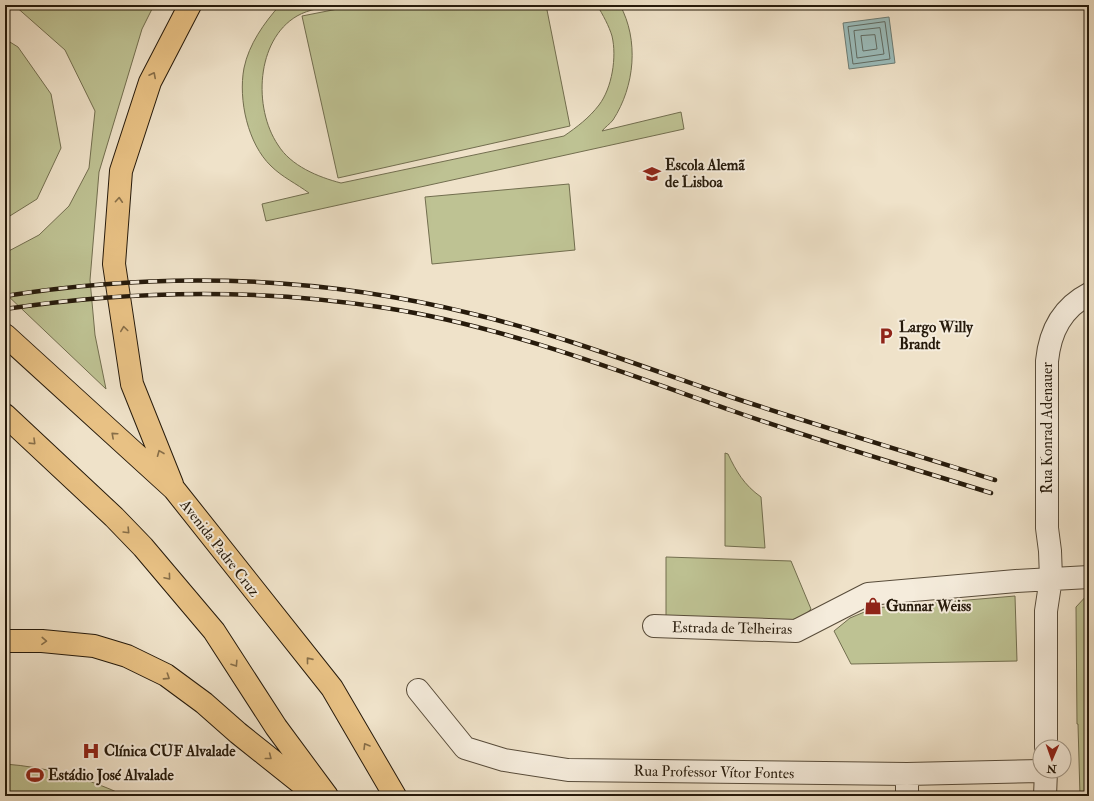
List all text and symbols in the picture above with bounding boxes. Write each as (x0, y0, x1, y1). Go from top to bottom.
one-way arrow (149, 72, 156, 79)
place label: Escola Alemã de Lisboa (665, 156, 745, 192)
school or university icon: Escola Alemã de Lisboa (642, 164, 662, 184)
one-way arrow (114, 197, 123, 203)
place label: Largo Willy Brandt (899, 318, 974, 354)
one-way arrow (120, 326, 129, 332)
parking icon: Largo Willy Brandt (876, 326, 896, 346)
street label: Rua Konrad Adenauer (1038, 362, 1057, 494)
one-way arrow (111, 432, 119, 439)
one-way arrow (28, 437, 36, 444)
one-way arrow (156, 450, 164, 457)
street label: Avenida Padre Cruz (175, 495, 264, 601)
one-way arrow (122, 526, 130, 534)
one-way arrow (164, 573, 171, 580)
shop icon: Gunnar Weiss (863, 596, 883, 616)
place label: Gunnar Weiss (886, 597, 971, 616)
street label: Estrada de Telheiras (672, 618, 792, 639)
one-way arrow (41, 637, 47, 646)
one-way arrow (307, 658, 314, 665)
one-way arrow (230, 659, 237, 666)
one-way arrow (163, 672, 170, 679)
north arrow (1032, 739, 1072, 779)
hospital icon: Clínica CUF Alvalade (81, 741, 101, 761)
place label: Clínica CUF Alvalade (104, 742, 236, 761)
one-way arrow (364, 743, 371, 750)
one-way arrow (264, 753, 271, 760)
street label: Rua Professor Vítor Fontes (634, 762, 794, 783)
text: N (1045, 762, 1058, 775)
sports icon: Estádio José Alvalade (25, 765, 45, 785)
place label: Estádio José Alvalade (48, 766, 175, 786)

